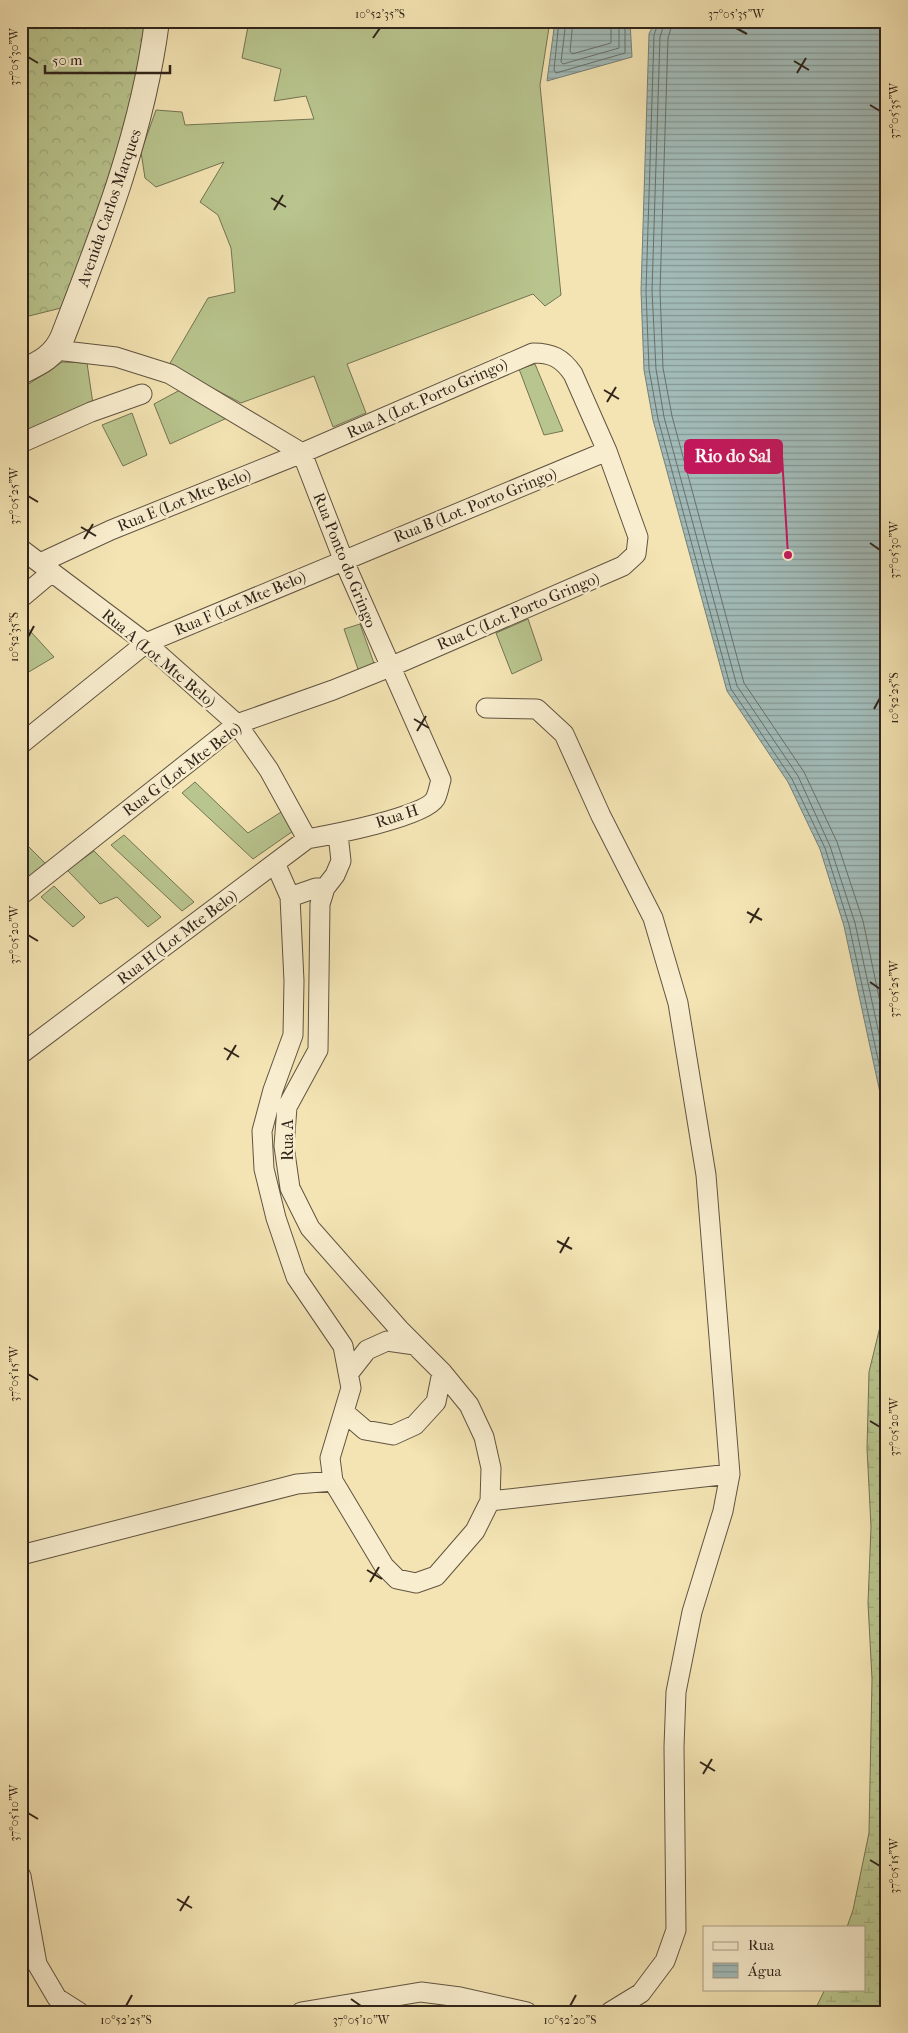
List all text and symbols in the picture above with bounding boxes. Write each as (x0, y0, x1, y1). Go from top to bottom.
text: 10°52'35"S (355, 7, 405, 21)
text: 37°05'35"W (708, 7, 765, 21)
text: 37°05'30"W (7, 27, 21, 86)
scale bar (45, 42, 170, 74)
text: 50 m (52, 51, 83, 69)
text: 37°05'35"W (887, 82, 901, 139)
street label: Avenida Carlos Marques (73, 127, 145, 290)
street label: Rua A (Lot. Porto Gringo) (344, 354, 510, 442)
callout: Rio do Sal (685, 440, 782, 473)
text: Rio do Sal (695, 446, 772, 467)
street label: Rua E (Lot Mte Belo) (114, 464, 254, 536)
street label: Rua B (Lot. Porto Gringo) (391, 464, 559, 546)
text: 37°05'25"W (7, 466, 21, 525)
street label: Rua Ponto do Gringo (309, 490, 381, 630)
text: 37°05'30"W (887, 520, 901, 579)
street label: Rua F (Lot Mte Belo) (171, 567, 309, 639)
street label: Rua C (Lot. Porto Gringo) (434, 568, 602, 654)
street label: Rua A (Lot Mte Belo) (98, 605, 220, 711)
text: 10°52'35"S (7, 612, 21, 662)
text: 10°52'25"S (887, 672, 901, 724)
street label: Rua G (Lot Mte Belo) (119, 718, 245, 820)
street label: Rua H (373, 800, 421, 832)
street label: Rua H (Lot Mte Belo) (113, 886, 241, 988)
text: 37°05'20"W (7, 904, 21, 964)
text: 37°05'25"W (887, 959, 901, 1018)
street label: Rua A (278, 1119, 297, 1161)
text: 37°05'15"W (7, 1345, 21, 1402)
text: 37°05'20"W (887, 1396, 901, 1456)
text: 37°05'10"W (7, 1783, 21, 1841)
text: 37°05'15"W (887, 1837, 901, 1894)
legend (703, 1926, 866, 1990)
text: Rua (748, 1936, 775, 1954)
text: Água (747, 1962, 782, 1980)
text: 10°52'25"S (100, 2013, 152, 2027)
text: 37°05'10"W (333, 2013, 391, 2027)
text: 10°52'20"S (544, 2013, 596, 2027)

